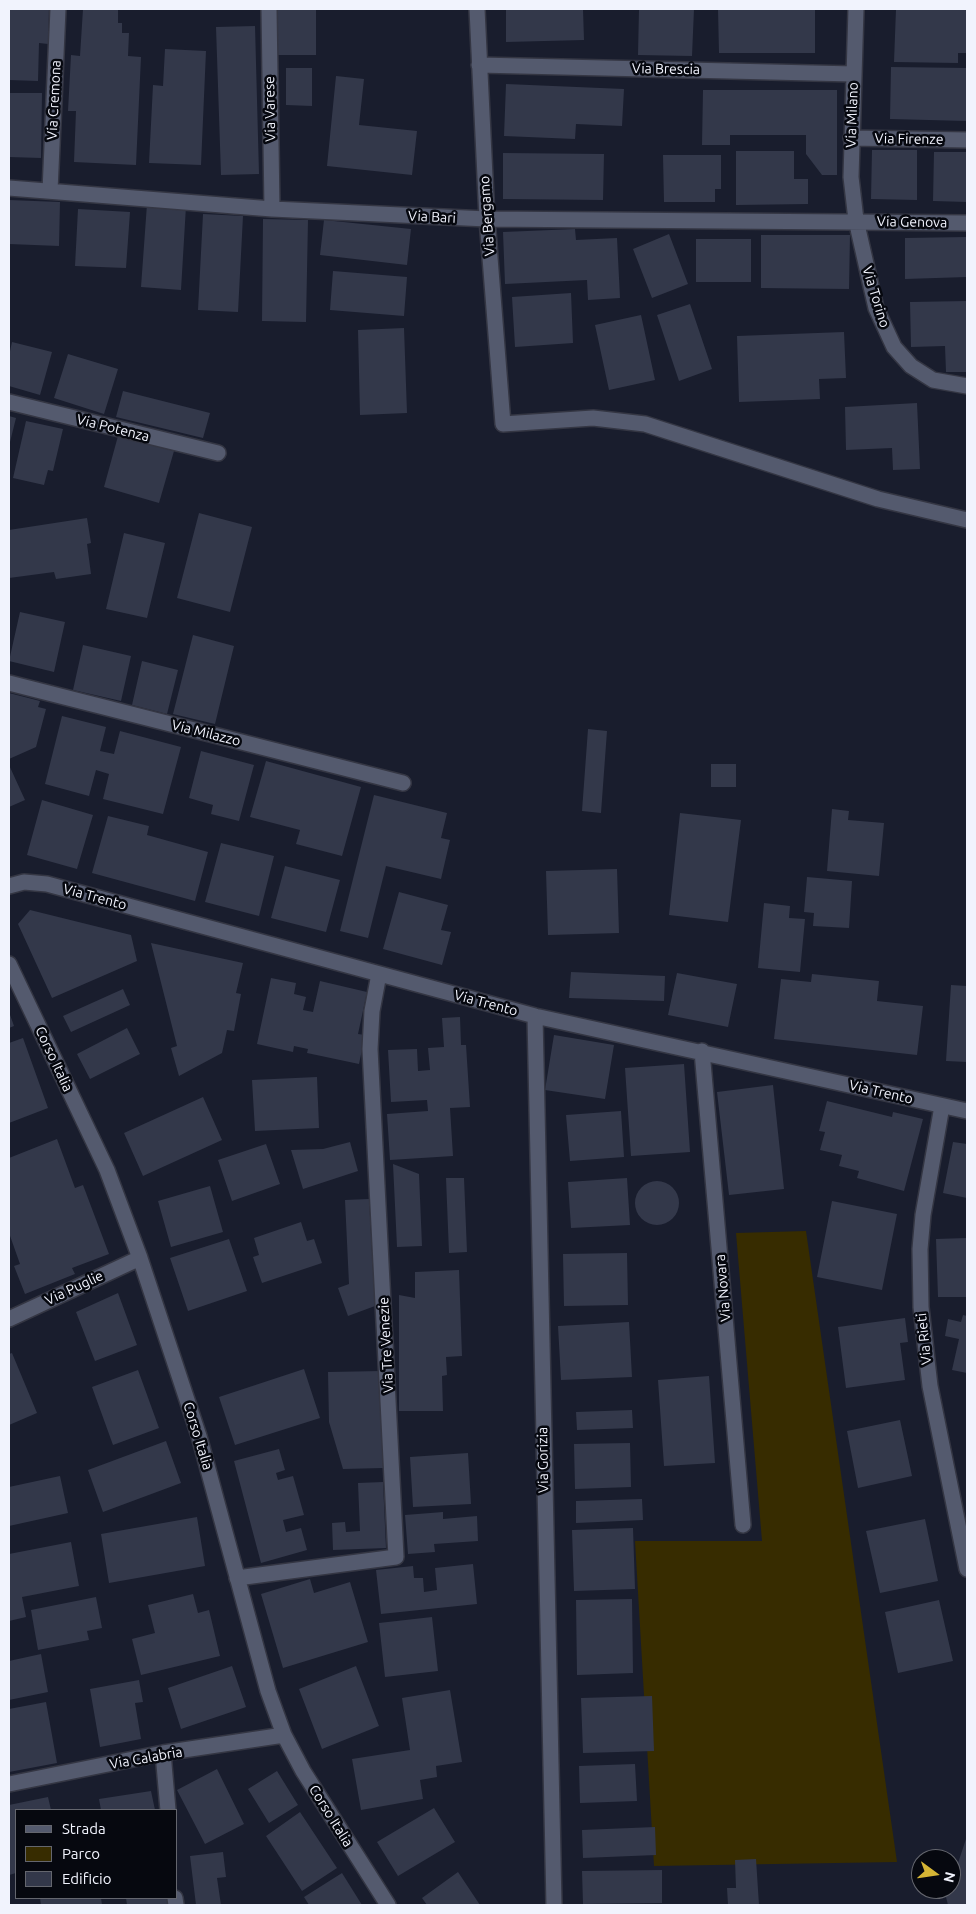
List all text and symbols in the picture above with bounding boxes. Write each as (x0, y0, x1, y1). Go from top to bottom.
street label: Via Cremona (44, 60, 64, 140)
street label: Via Brescia (632, 60, 700, 78)
street label: Via Varese (261, 76, 279, 142)
street label: Via Milano (842, 82, 862, 148)
street label: Via Firenze (874, 130, 944, 148)
street label: Via Bergamo (476, 175, 498, 257)
street label: Via Bari (408, 207, 456, 227)
street label: Via Genova (877, 213, 947, 231)
street label: Via Torino (859, 264, 893, 330)
street label: Via Potenza (75, 411, 151, 445)
street label: Via Milazzo (170, 716, 242, 750)
street label: Via Trento (61, 880, 129, 914)
street label: Via Trento (452, 986, 520, 1020)
street label: Corso Italia (32, 1024, 76, 1094)
street label: Via Trento (847, 1076, 915, 1108)
street label: Via Novara (712, 1253, 734, 1323)
street label: Via Puglie (42, 1267, 106, 1309)
street label: Via Tre Venezie (375, 1297, 397, 1393)
street label: Via Rieti (913, 1312, 935, 1366)
street label: Corso Italia (180, 1400, 216, 1472)
street label: Via Gorizia (534, 1427, 552, 1493)
street label: Via Calabria (108, 1743, 184, 1773)
street label: Corso Italia (305, 1782, 357, 1850)
legend (15, 1809, 178, 1899)
text: Strada (62, 1820, 106, 1837)
text: Parco (62, 1845, 100, 1862)
north arrow (911, 1849, 961, 1899)
text: Edificio (62, 1870, 111, 1887)
text: N (941, 1870, 959, 1884)

